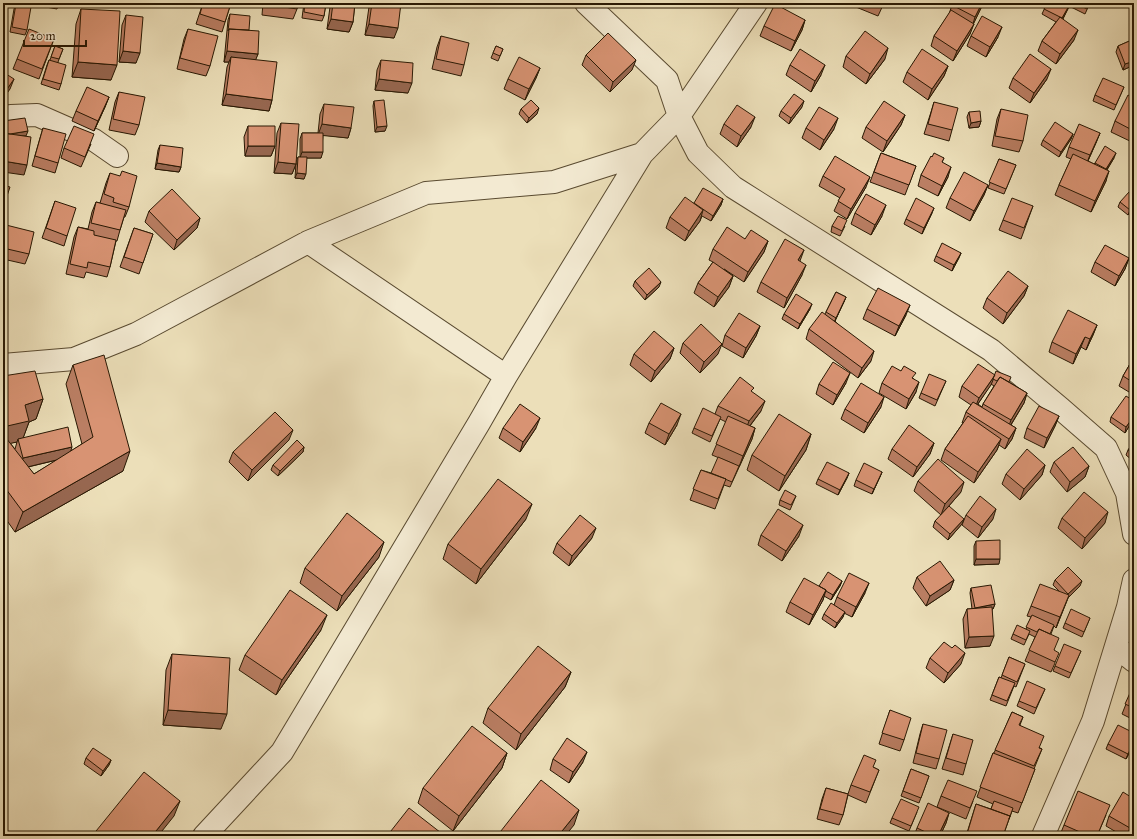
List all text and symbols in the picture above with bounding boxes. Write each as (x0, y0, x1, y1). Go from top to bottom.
scale bar (24, 22, 86, 48)
text: 20 m (30, 29, 56, 43)

